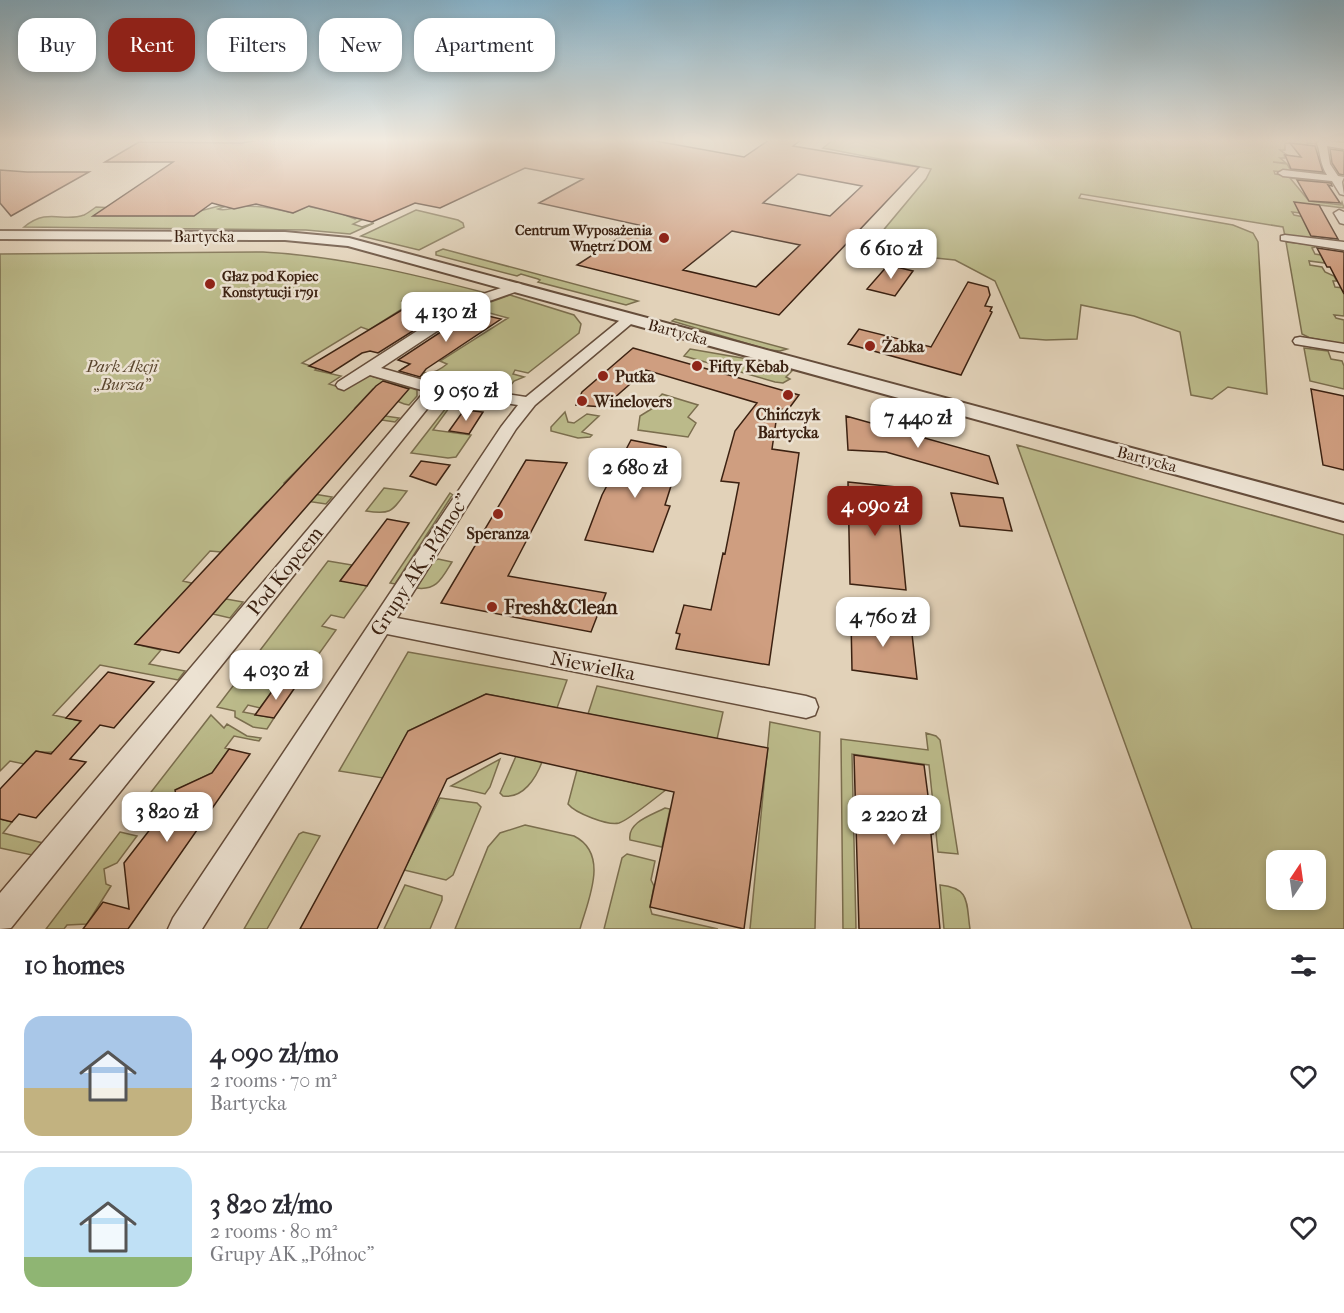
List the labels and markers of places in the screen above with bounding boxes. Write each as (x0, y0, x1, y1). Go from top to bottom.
place label: Centrum Wyposażenia Wnętrz DOM (515, 222, 653, 256)
pin: 6 610 zł (829, 229, 953, 280)
marker: Centrum Wyposażenia Wnętrz DOM (657, 231, 671, 245)
place label: Głaz pod Kopiec Konstytucji 1791 (222, 268, 319, 301)
marker: Głaz pod Kopiec Konstytucji 1791 (203, 277, 217, 291)
pin: 4 130 zł (384, 292, 508, 343)
place label: Żabka (882, 336, 925, 356)
marker: Żabka (863, 339, 877, 353)
place label: Fifty Kebab (708, 357, 789, 377)
marker: Fifty Kebab (690, 359, 704, 373)
place label: Putka (615, 367, 656, 386)
marker: Putka (596, 369, 610, 383)
pin: 9 050 zł (404, 371, 528, 422)
marker: Chińczyk Bartycka (781, 388, 795, 402)
place label: Winelovers (593, 392, 672, 411)
marker: Winelovers (575, 394, 589, 408)
pin: 7 440 zł (856, 398, 980, 449)
place label: Chińczyk Bartycka (756, 405, 821, 443)
pin: 2 680 zł (573, 448, 697, 499)
pin: 4 090 zł (813, 486, 937, 537)
marker: Speranza (491, 507, 505, 521)
place label: Speranza (467, 524, 530, 544)
place label: Fresh&Clean (503, 596, 618, 619)
pin: 4 760 zł (821, 597, 945, 648)
marker: Fresh&Clean (485, 600, 499, 614)
pin: 4 030 zł (214, 650, 338, 701)
pin: 3 820 zł (105, 792, 229, 843)
pin: 2 220 zł (832, 795, 956, 846)

